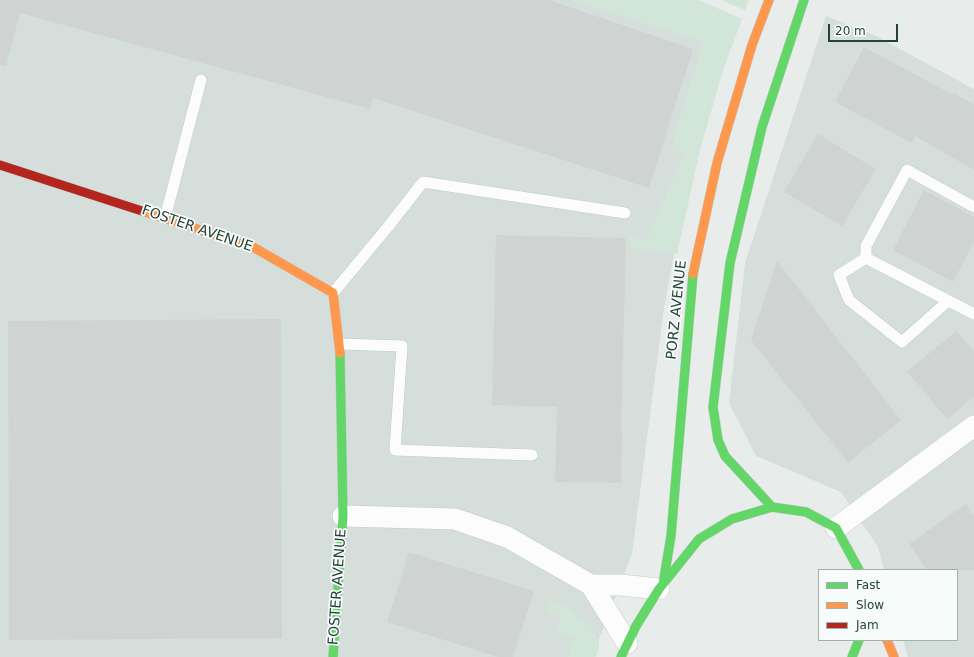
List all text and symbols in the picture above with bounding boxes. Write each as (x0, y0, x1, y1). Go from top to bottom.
scale bar (830, 16, 900, 42)
text: 20 m (835, 24, 866, 38)
street label: FOSTER AVENUE (139, 202, 255, 256)
street label: PORZ AVENUE (663, 259, 691, 361)
street label: FOSTER AVENUE (326, 528, 350, 646)
legend (818, 569, 958, 641)
text: Fast (856, 578, 880, 592)
text: Slow (856, 598, 884, 612)
text: Jam (856, 618, 879, 632)

